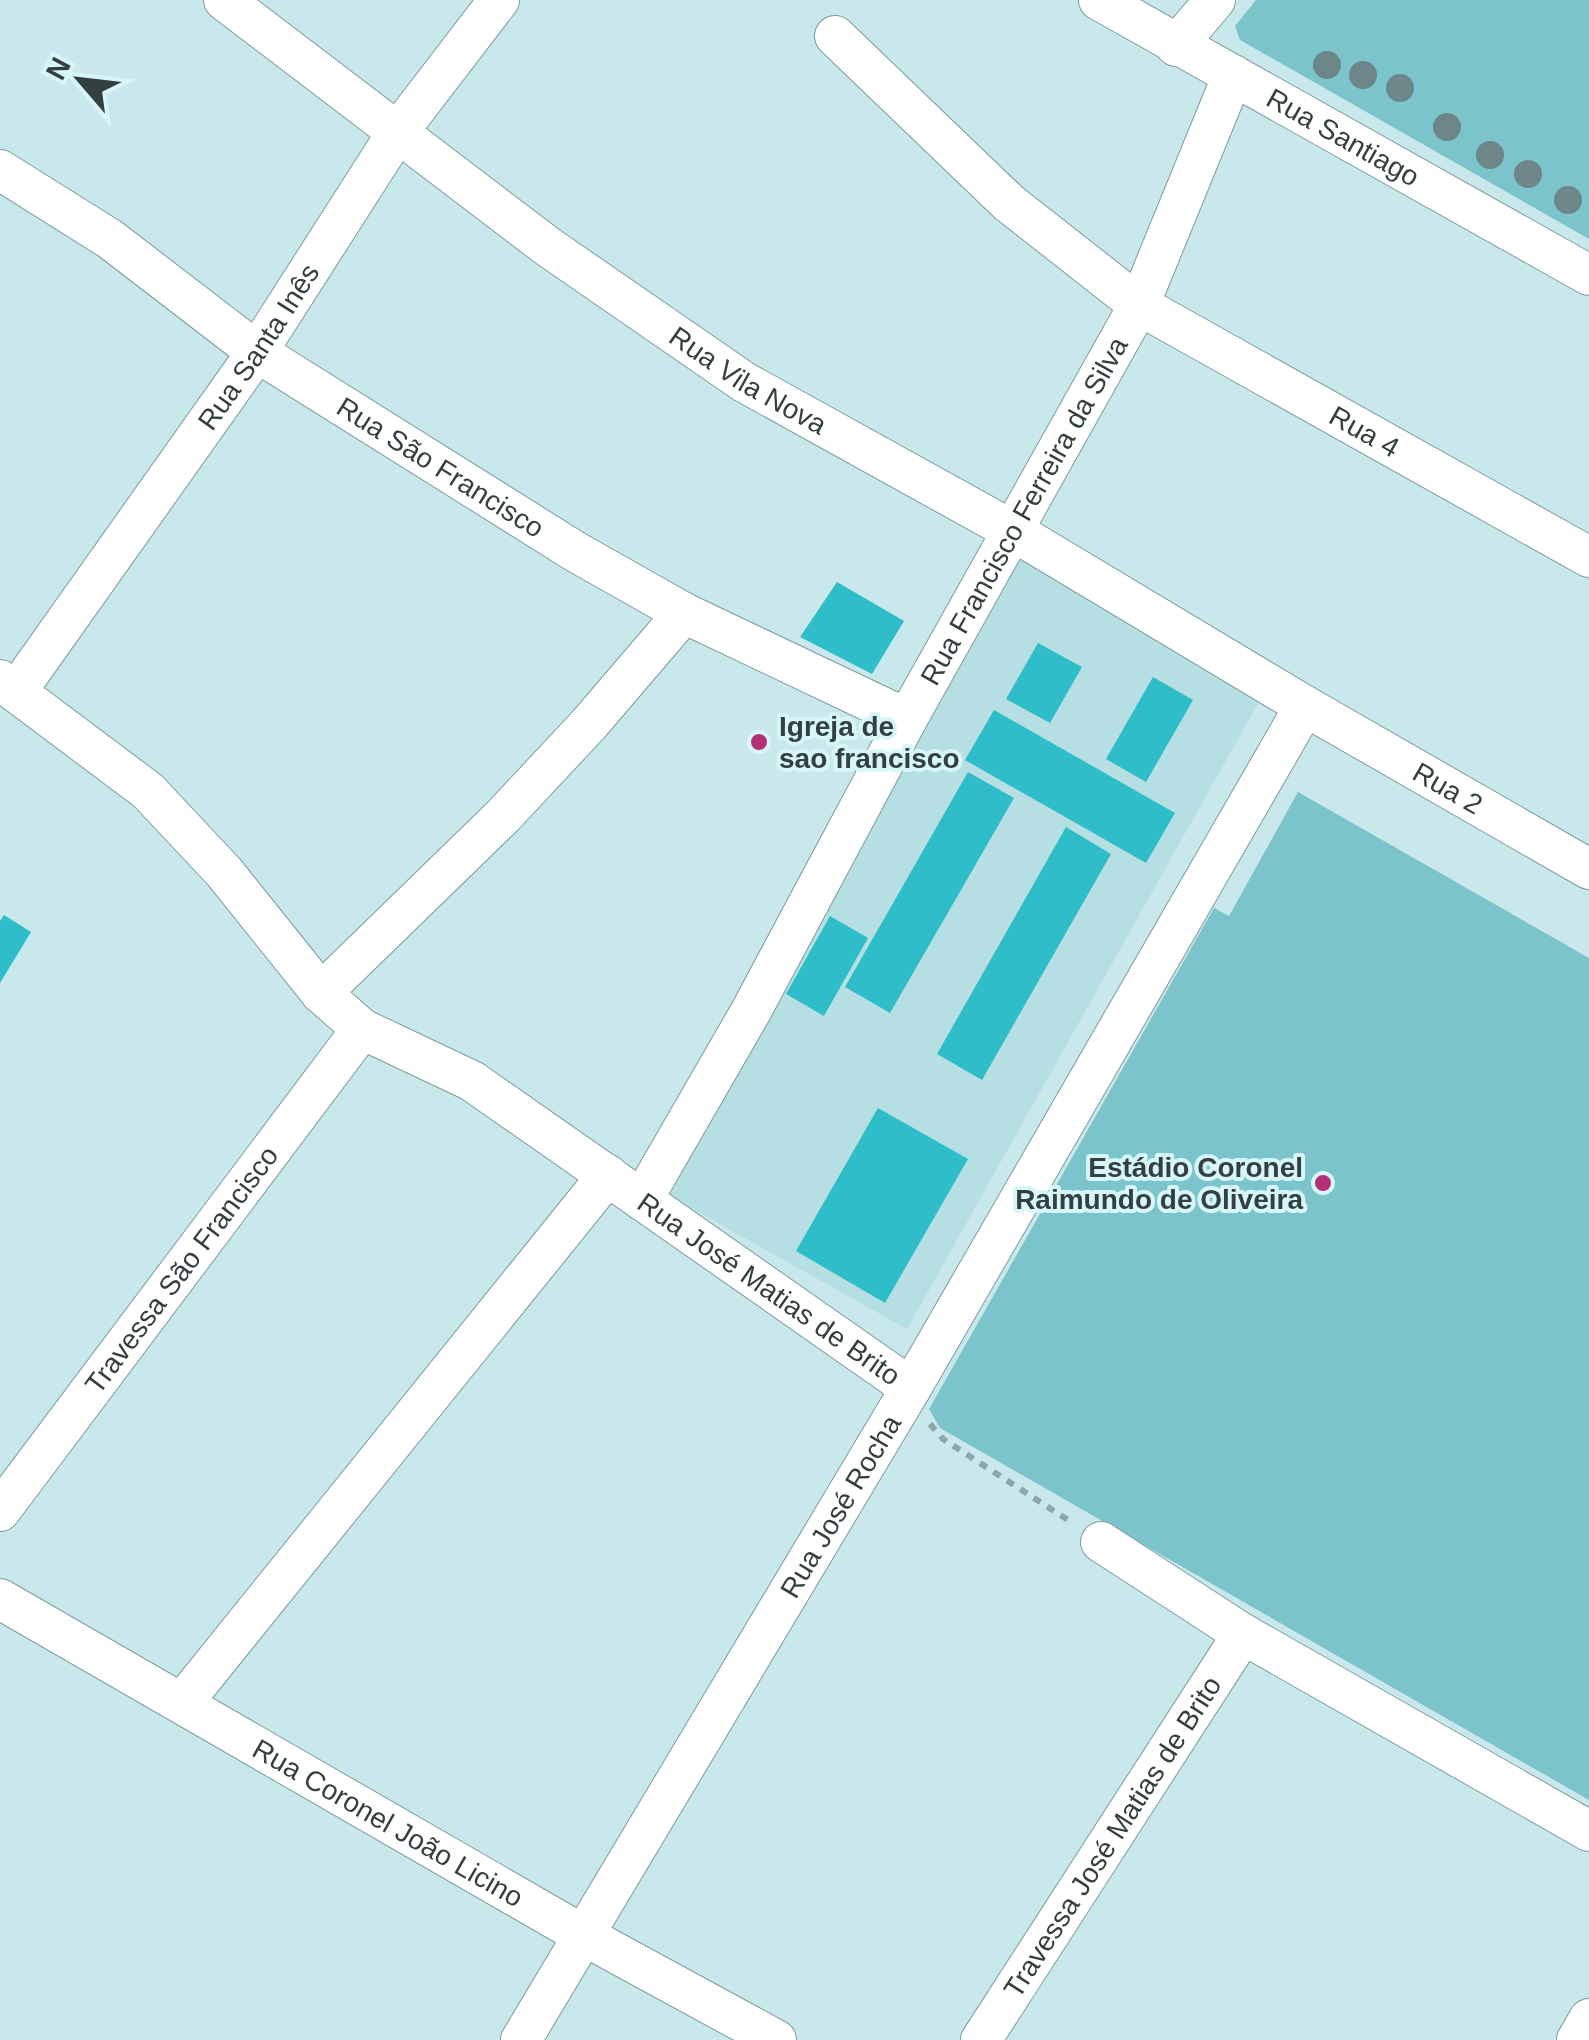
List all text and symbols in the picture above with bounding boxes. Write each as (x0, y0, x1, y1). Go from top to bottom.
north arrow (30, 30, 130, 130)
text: N (40, 52, 77, 85)
street label: Rua Santiago (1262, 82, 1425, 192)
street label: Rua Santa Inês (192, 258, 325, 435)
street label: Rua Vila Nova (664, 320, 832, 440)
street label: Rua Francisco Ferreira da Silva (914, 331, 1134, 690)
street label: Rua São Francisco (331, 391, 550, 544)
street label: Rua 4 (1324, 400, 1405, 463)
place label: Igreja de sao francisco (779, 711, 960, 774)
marker: Igreja de sao francisco (748, 731, 770, 753)
street label: Rua 2 (1408, 756, 1488, 820)
street label: Travessa São Francisco (79, 1140, 284, 1399)
place label: Estádio Coronel Raimundo de Oliveira (1015, 1152, 1303, 1215)
marker: Estádio Coronel Raimundo de Oliveira (1312, 1172, 1334, 1194)
street label: Rua José Matias de Brito (632, 1186, 906, 1391)
street label: Rua José Rocha (774, 1409, 907, 1603)
street label: Travessa José Matias de Brito (997, 1670, 1227, 2003)
street label: Rua Coronel João Licino (248, 1733, 529, 1913)

